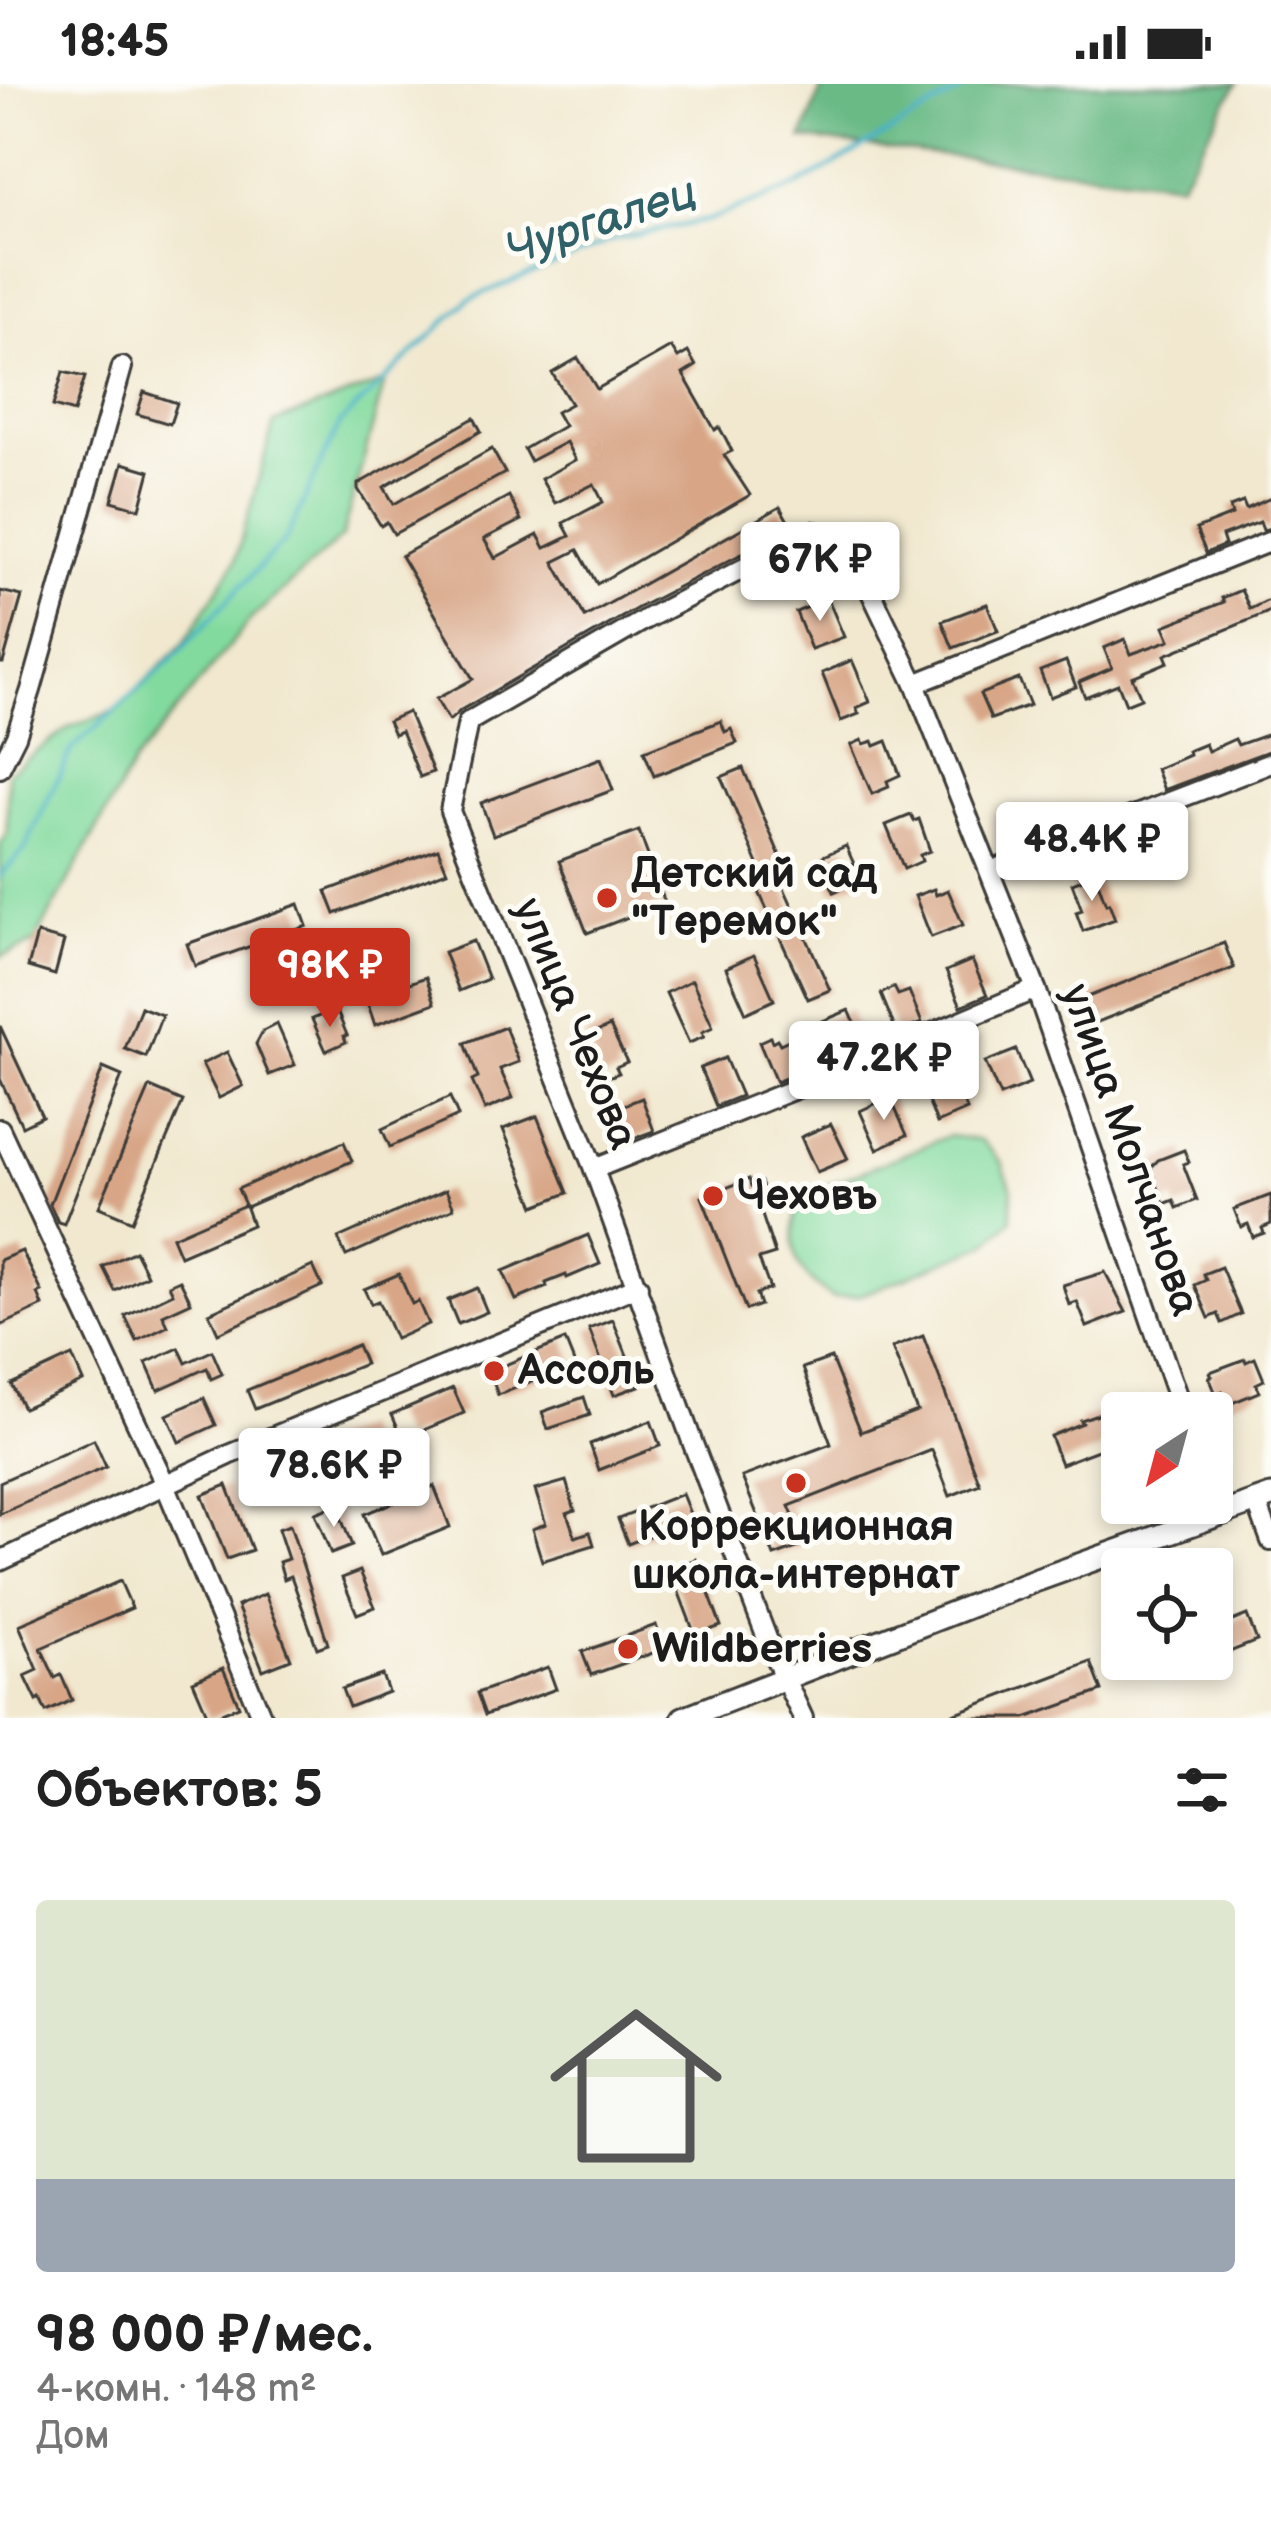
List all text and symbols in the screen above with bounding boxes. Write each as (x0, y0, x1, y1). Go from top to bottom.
text: 18:45 (60, 15, 169, 70)
water label: Чургалец (499, 165, 703, 279)
pin: 67K ₽ (736, 522, 904, 624)
text: 67K ₽ (768, 537, 872, 584)
pin: 48.4K ₽ (981, 802, 1203, 904)
text: 48.4K ₽ (1023, 817, 1161, 864)
place label: Детский сад "Теремок" (631, 849, 878, 948)
marker: Детский сад "Теремок" (594, 885, 620, 911)
street label: улица Чехова (502, 891, 649, 1157)
pin: 98K ₽ (246, 928, 414, 1030)
text: 98K ₽ (277, 943, 383, 990)
street label: улица Молчанова (1049, 978, 1211, 1323)
pin: 47.2K ₽ (773, 1021, 995, 1123)
text: 47.2K ₽ (816, 1036, 952, 1083)
place label: Чеховъ (737, 1171, 877, 1222)
marker: Чеховъ (700, 1183, 726, 1209)
place label: Ассоль (517, 1346, 655, 1397)
marker: Ассоль (481, 1358, 507, 1384)
north arrow (1101, 1392, 1233, 1524)
map controls (1101, 1392, 1233, 1680)
pin: 78.6K ₽ (223, 1428, 445, 1530)
text: 78.6K ₽ (266, 1443, 402, 1490)
marker: Коррекционная школа-интернат (783, 1470, 809, 1496)
place label: Коррекционная школа-интернат (632, 1502, 960, 1601)
button: locate (1101, 1548, 1233, 1680)
place label: Wildberries (652, 1624, 872, 1675)
marker: Wildberries (615, 1636, 641, 1662)
icon: filters (1169, 1757, 1235, 1823)
text: Объектов: 5 (36, 1760, 323, 1821)
icon: home (528, 1978, 744, 2194)
text: 98 000 ₽/мес. (36, 2305, 373, 2366)
text: 4-комн. · 148 m² (36, 2366, 317, 2413)
text: Дом (36, 2413, 110, 2460)

